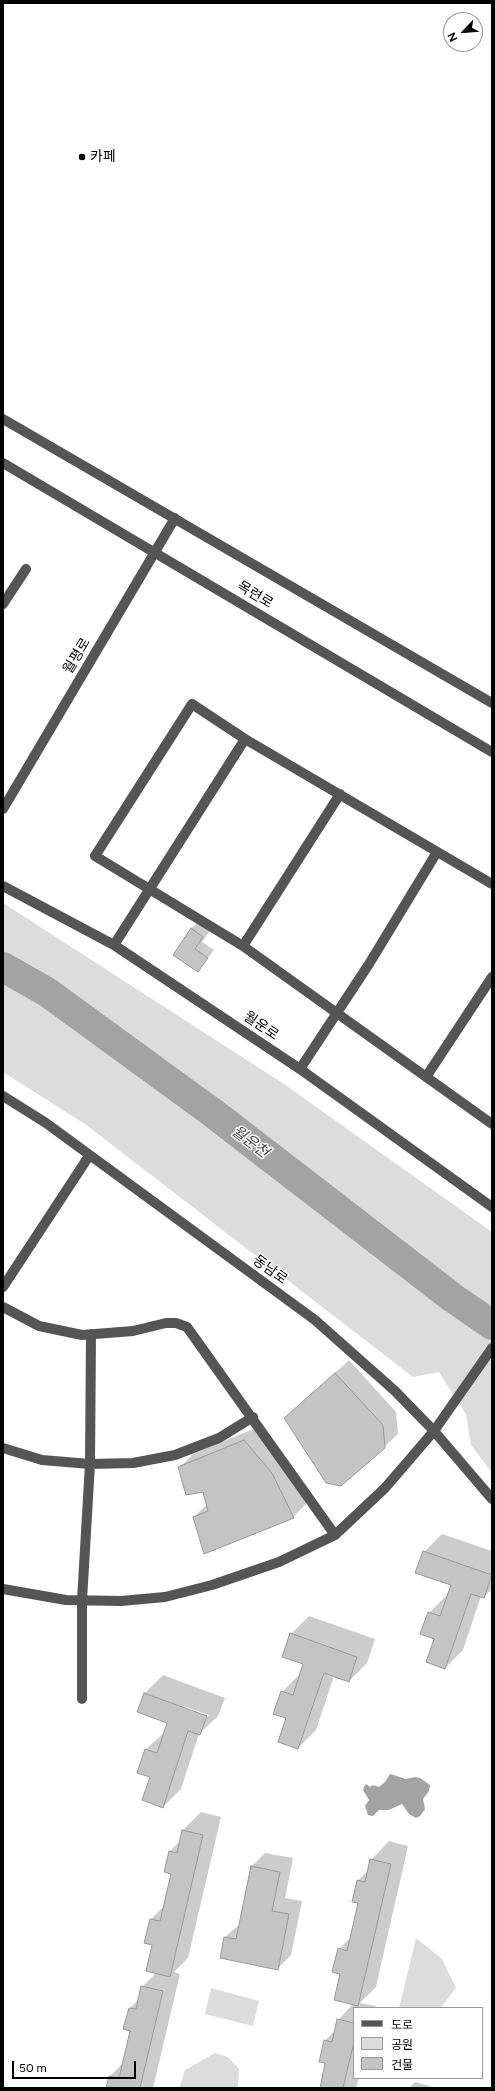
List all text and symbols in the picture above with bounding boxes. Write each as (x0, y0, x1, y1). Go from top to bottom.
north arrow (443, 12, 483, 52)
text: N (445, 30, 460, 44)
place label: 카페 (90, 149, 116, 165)
marker: 카페 (77, 152, 87, 162)
street label: 목련로 (234, 578, 276, 612)
street label: 월평로 (60, 635, 94, 677)
street label: 월운로 (240, 1008, 282, 1044)
water label: 월운천 (228, 1122, 272, 1162)
street label: 동남로 (249, 1252, 291, 1288)
legend (353, 2007, 483, 2079)
text: 도로 (391, 2018, 413, 2032)
text: 공원 (391, 2038, 413, 2052)
scale bar (14, 2053, 138, 2079)
text: 건물 (391, 2058, 413, 2072)
text: 50 m (19, 2061, 47, 2075)

